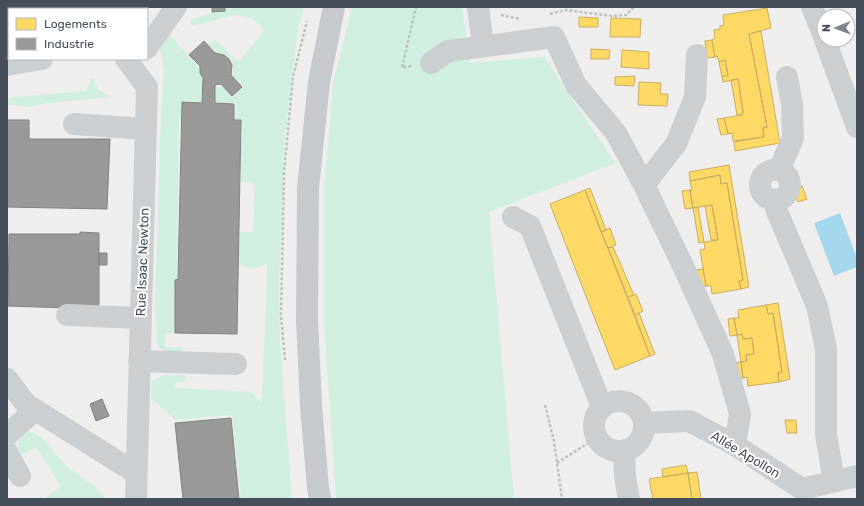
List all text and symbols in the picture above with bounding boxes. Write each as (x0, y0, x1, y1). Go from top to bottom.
legend (8, 8, 148, 60)
north arrow (816, 8, 856, 48)
text: Logements (44, 17, 107, 31)
text: N (820, 24, 833, 32)
text: Industrie (44, 37, 94, 51)
street label: Rue Isaac Newton (133, 207, 152, 317)
street label: Allée Apollon (708, 428, 783, 481)

